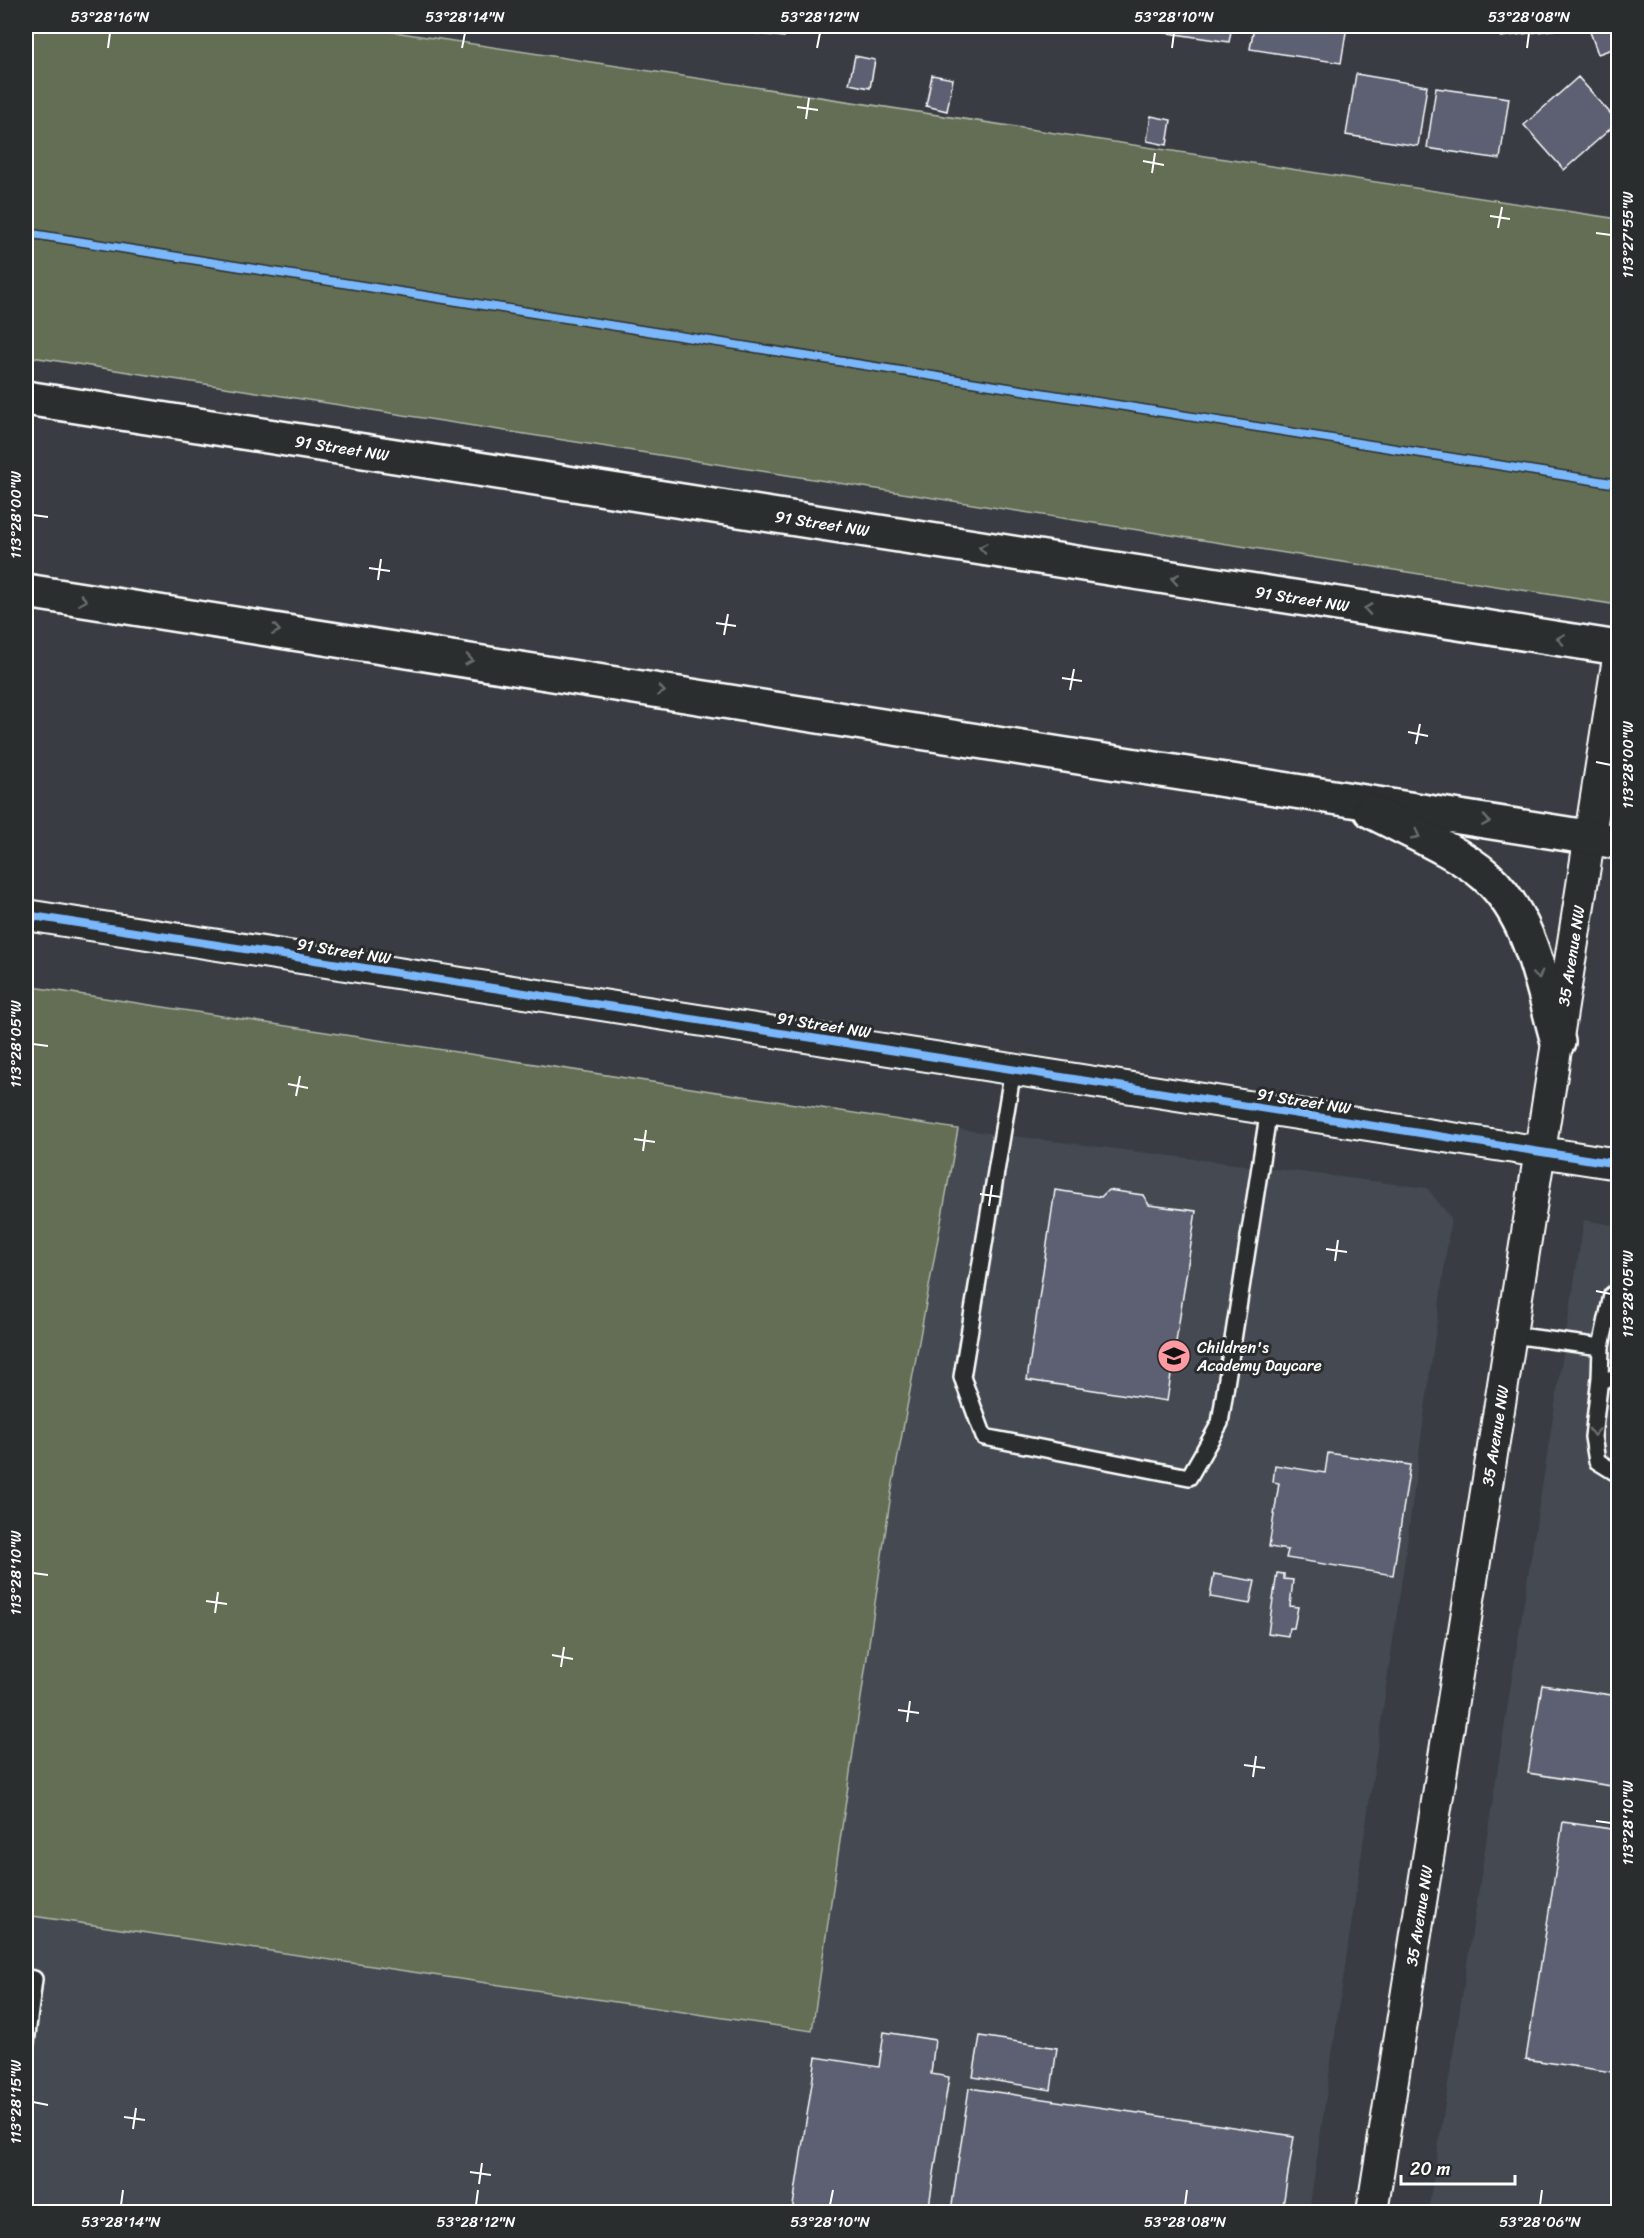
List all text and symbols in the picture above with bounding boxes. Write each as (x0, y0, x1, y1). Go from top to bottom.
text: 53°28'16"N (71, 4, 150, 30)
text: 53°28'14"N (425, 4, 505, 30)
text: 53°28'12"N (781, 4, 860, 30)
text: 53°28'10"N (1134, 4, 1214, 30)
text: 53°28'08"N (1488, 4, 1571, 30)
text: 113°27'55"W (1615, 191, 1641, 278)
street label: 91 Street NW (293, 426, 392, 469)
text: 113°28'00"W (3, 471, 29, 559)
street label: 91 Street NW (773, 501, 872, 545)
one-way arrow (978, 543, 987, 555)
one-way arrow (1171, 573, 1180, 585)
street label: 91 Street NW (1253, 577, 1352, 620)
one-way arrow (79, 593, 88, 605)
one-way arrow (1363, 603, 1373, 616)
one-way arrow (271, 623, 281, 636)
one-way arrow (1556, 633, 1566, 646)
one-way arrow (464, 654, 473, 666)
one-way arrow (657, 684, 666, 696)
text: 113°28'00"W (1615, 721, 1641, 809)
one-way arrow (1481, 814, 1491, 826)
one-way arrow (1410, 827, 1421, 839)
street label: 35 Avenue NW (1549, 903, 1593, 1008)
street label: 91 Street NW (295, 929, 394, 973)
one-way arrow (1531, 969, 1543, 980)
text: 113°28'05"W (3, 1000, 29, 1088)
street label: 91 Street NW (775, 1003, 874, 1047)
street label: 91 Street NW (1255, 1079, 1354, 1123)
text: 113°28'05"W (1615, 1250, 1641, 1338)
place label: Children's Academy Daycare (1196, 1333, 1322, 1380)
school or university icon: Children's Academy Daycare (1156, 1338, 1192, 1374)
street label: 35 Avenue NW (1473, 1383, 1517, 1488)
one-way arrow (1588, 1427, 1601, 1436)
text: 113°28'10"W (3, 1530, 29, 1615)
text: 113°28'10"W (1615, 1780, 1641, 1865)
street label: 35 Avenue NW (1397, 1863, 1441, 1968)
text: 113°28'15"W (3, 2059, 29, 2144)
scale bar (1401, 2148, 1515, 2186)
text: 20 m (1410, 2153, 1450, 2185)
text: 53°28'14"N (81, 2209, 161, 2235)
text: 53°28'12"N (437, 2209, 516, 2235)
text: 53°28'10"N (790, 2209, 870, 2235)
text: 53°28'08"N (1144, 2209, 1227, 2235)
text: 53°28'06"N (1499, 2209, 1581, 2235)

